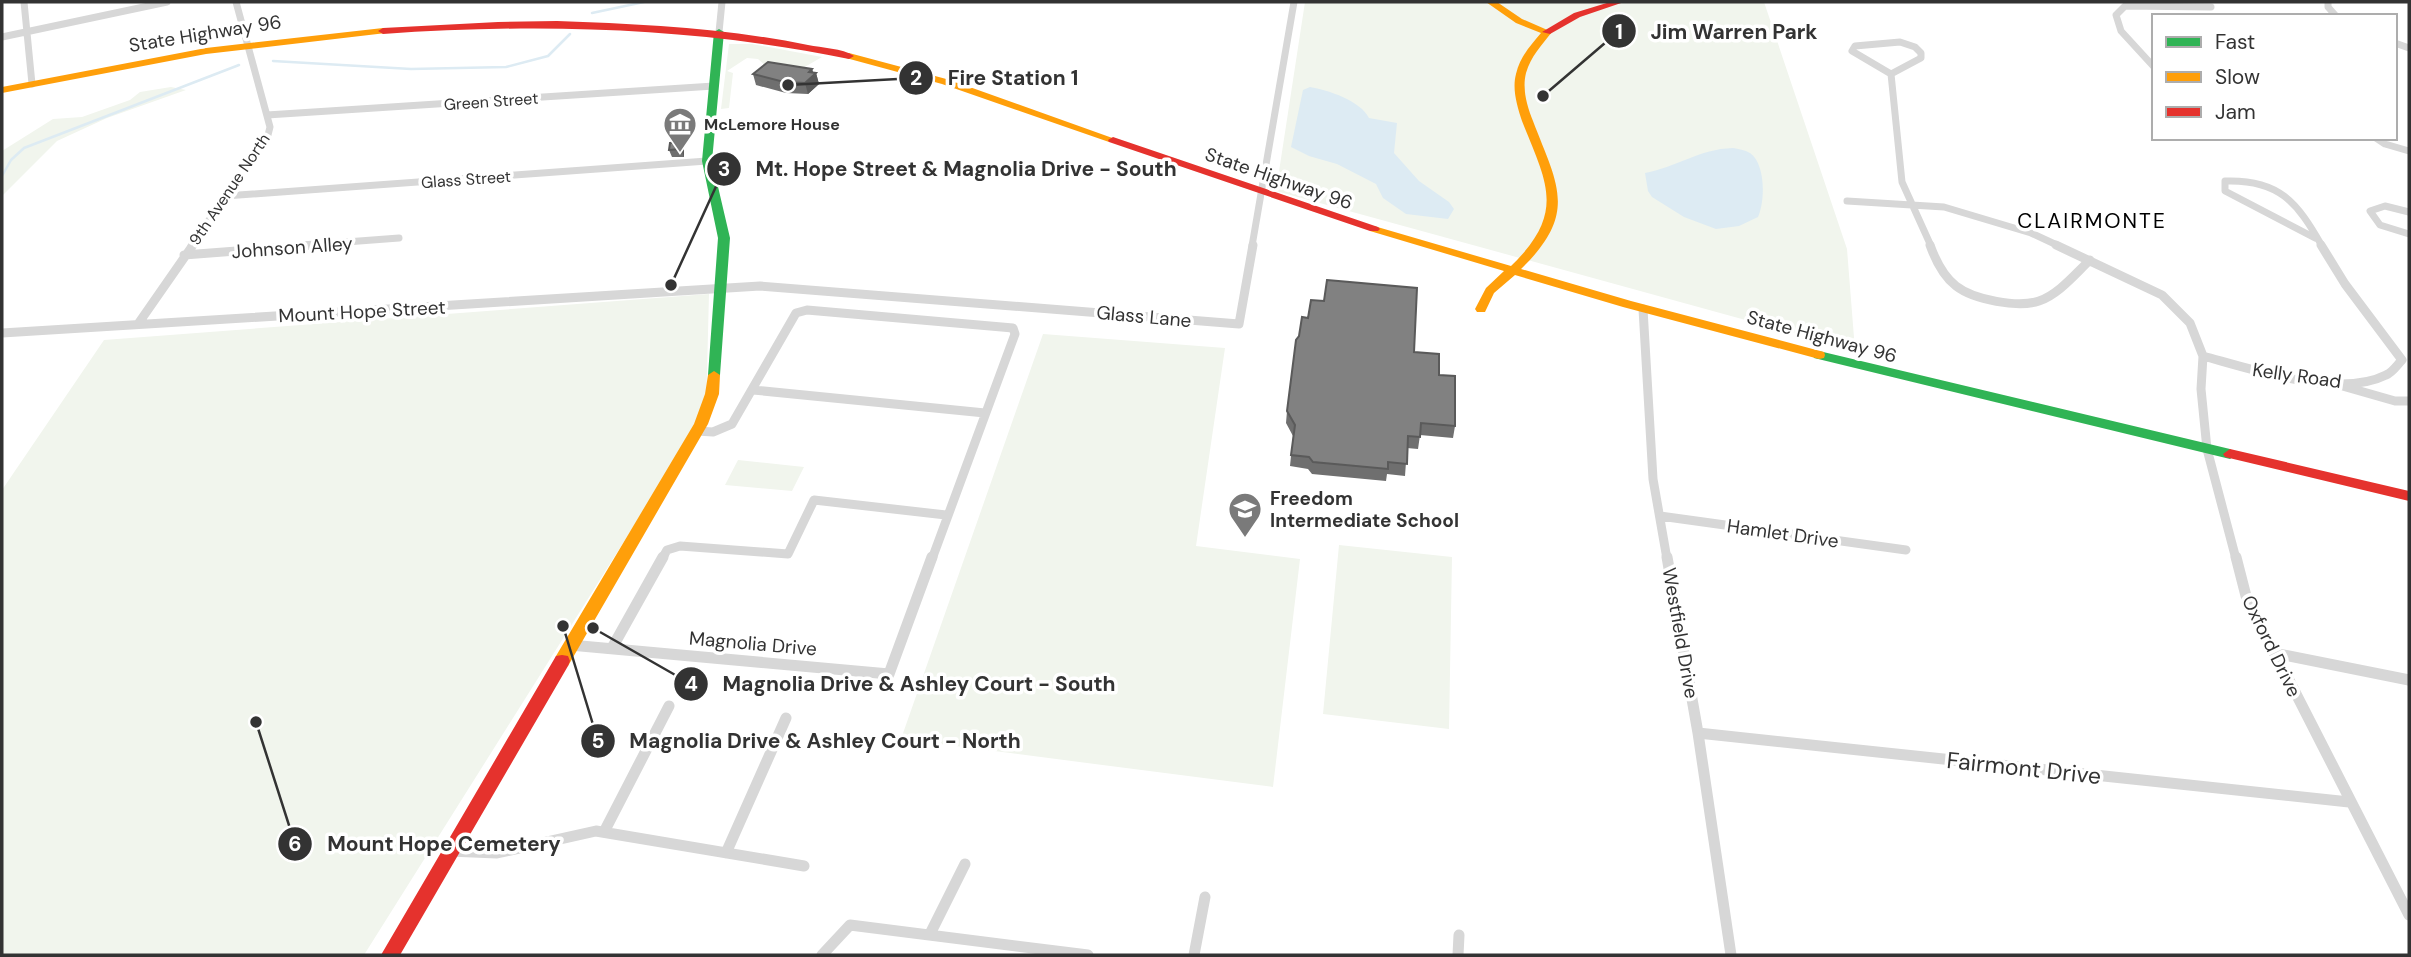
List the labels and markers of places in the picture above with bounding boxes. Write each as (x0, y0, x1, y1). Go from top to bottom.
callout: Jim Warren Park (1602, 10, 1832, 52)
callout: Fire Station 1 (899, 57, 1092, 99)
museum icon: McLemore House (661, 105, 699, 154)
place label: McLemore House (704, 114, 840, 135)
callout: Mt. Hope Street & Magnolia Drive - South (706, 148, 1190, 190)
place label: Freedom Intermediate School (1270, 486, 1459, 533)
school or university icon: Freedom Intermediate School (1226, 490, 1264, 539)
callout: Magnolia Drive & Ashley Court - South (673, 663, 1129, 705)
callout: Magnolia Drive & Ashley Court - North (581, 720, 1035, 762)
callout: Mount Hope Cemetery (278, 823, 575, 865)

